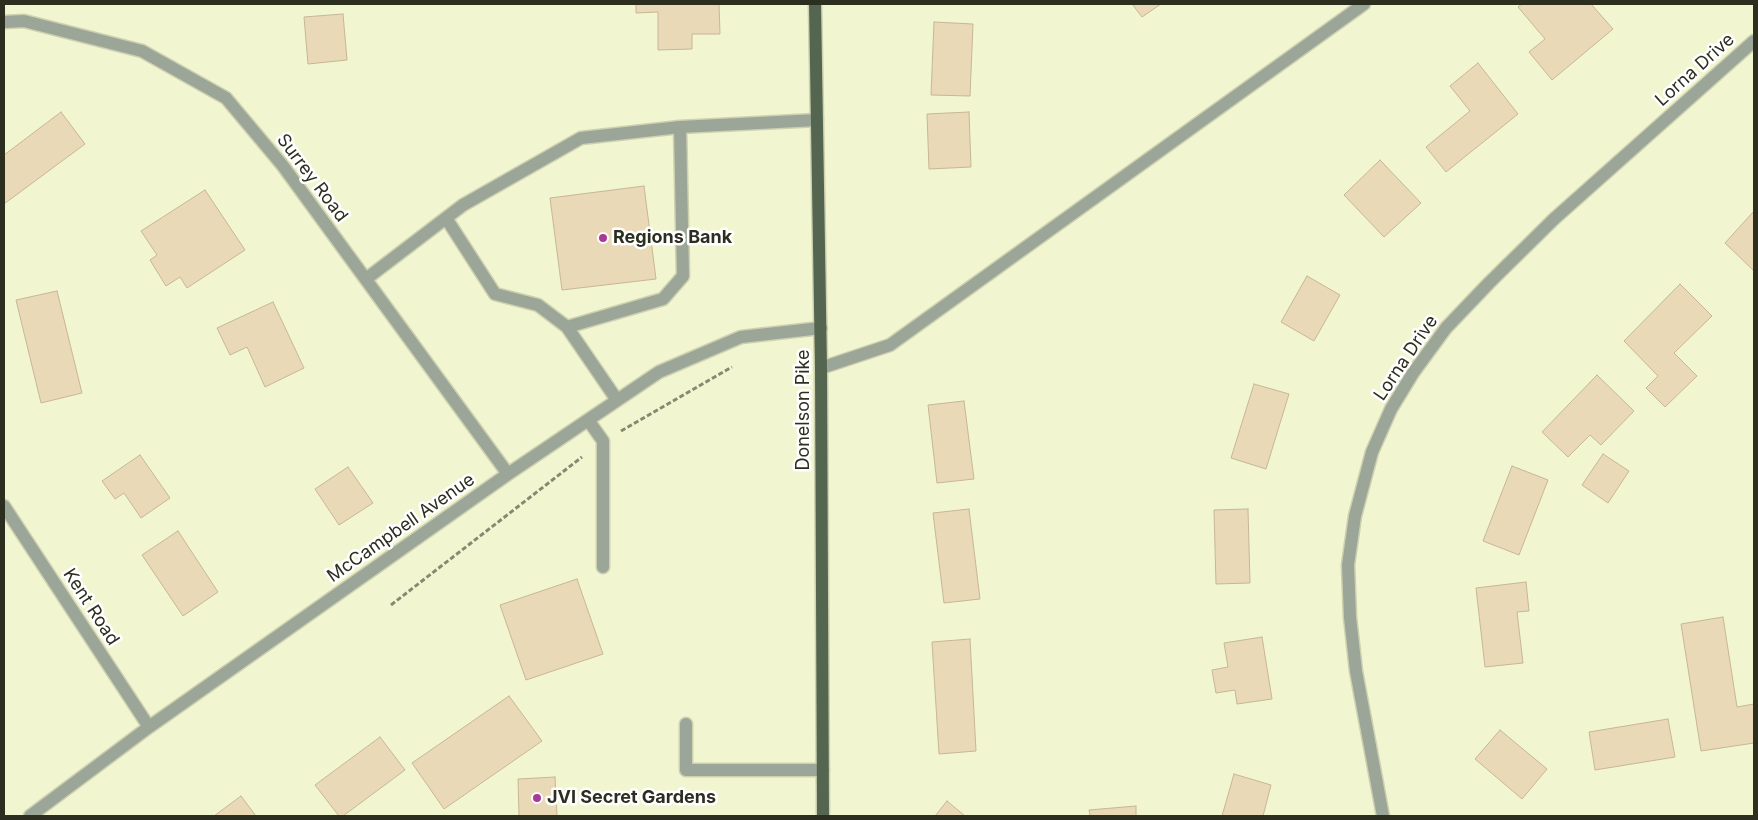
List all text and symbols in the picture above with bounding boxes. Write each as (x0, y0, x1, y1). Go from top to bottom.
street label: Lorna Drive (1651, 29, 1739, 111)
street label: Surrey Road (272, 130, 352, 226)
place label: Regions Bank (613, 227, 732, 249)
marker: Regions Bank (597, 232, 609, 244)
street label: Lorna Drive (1370, 311, 1442, 405)
street label: Donelson Pike (793, 349, 815, 471)
street label: McCampbell Avenue (323, 469, 479, 587)
street label: Kent Road (58, 565, 124, 649)
place label: JVI Secret Gardens (547, 787, 716, 809)
marker: JVI Secret Gardens (531, 792, 543, 804)

